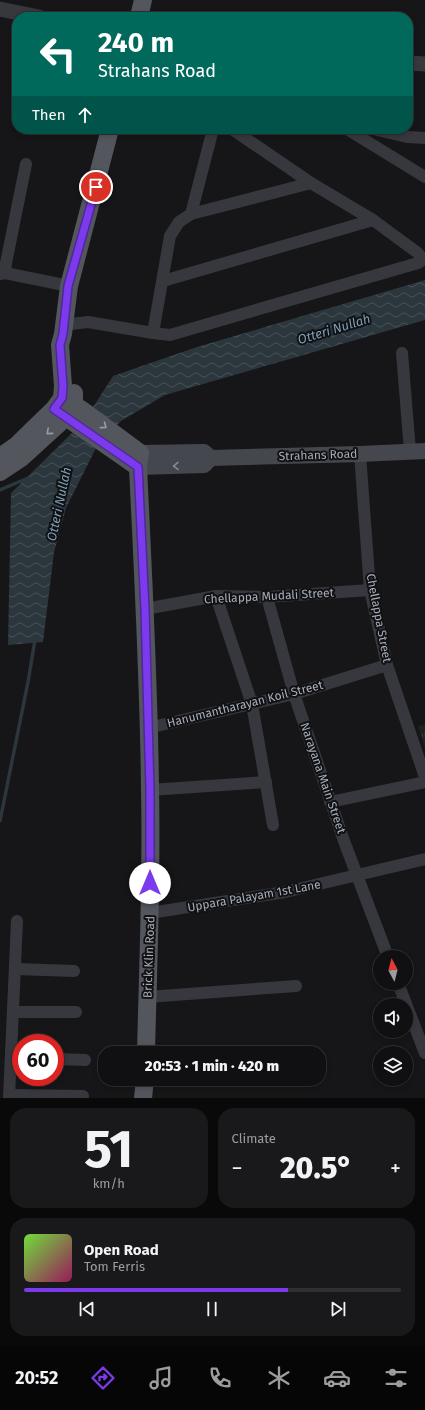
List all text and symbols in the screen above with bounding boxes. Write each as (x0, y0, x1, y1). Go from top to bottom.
text: 240 m (98, 26, 174, 59)
icon: left (32, 28, 84, 80)
text: Strahans Road (98, 60, 216, 82)
icon: ahead (74, 104, 96, 126)
text: Then (32, 106, 66, 124)
pin (79, 170, 113, 204)
icon: arrive (85, 176, 107, 198)
water label: Otteri Nullah (296, 311, 372, 347)
one-way arrow (100, 421, 107, 429)
one-way arrow (46, 427, 53, 434)
street label: Strahans Road (278, 447, 358, 463)
one-way arrow (173, 462, 179, 470)
water label: Otteri Nullah (44, 466, 74, 542)
street label: Chellappa Street (364, 572, 395, 664)
street label: Chellappa Mudali Street (204, 586, 335, 606)
street label: Hanumantharayan Koil Street (166, 678, 325, 730)
street label: Narayana Main Street (297, 721, 349, 836)
position arrow (129, 862, 171, 904)
street label: Uppara Palayam 1st Lane (186, 877, 322, 915)
street label: Brick Klin Road (141, 916, 157, 998)
north arrow (373, 950, 413, 990)
map controls (373, 950, 413, 1086)
button: sound (373, 998, 413, 1038)
speed limit sign: 60 (12, 1034, 64, 1086)
button: layers (373, 1046, 413, 1086)
text: 20:53 · 1 min · 420 m (145, 1057, 279, 1075)
text: 51 (84, 1118, 133, 1181)
text: Climate (232, 1131, 276, 1146)
text: 20.5° (280, 1150, 353, 1186)
text: − (232, 1155, 243, 1182)
text: + (390, 1155, 401, 1182)
text: km/h (93, 1176, 125, 1191)
text: Open Road (84, 1241, 159, 1259)
text: Tom Ferris (84, 1259, 145, 1274)
icon: previous (76, 1298, 98, 1320)
icon: pause (201, 1298, 223, 1320)
icon: next (327, 1298, 349, 1320)
icon: directions (89, 1364, 117, 1392)
icon: music (147, 1364, 175, 1392)
icon: phone (206, 1364, 234, 1392)
icon: climate (265, 1364, 293, 1392)
icon: car (323, 1364, 351, 1392)
icon: filters (382, 1364, 410, 1392)
text: 20:52 (15, 1367, 58, 1389)

